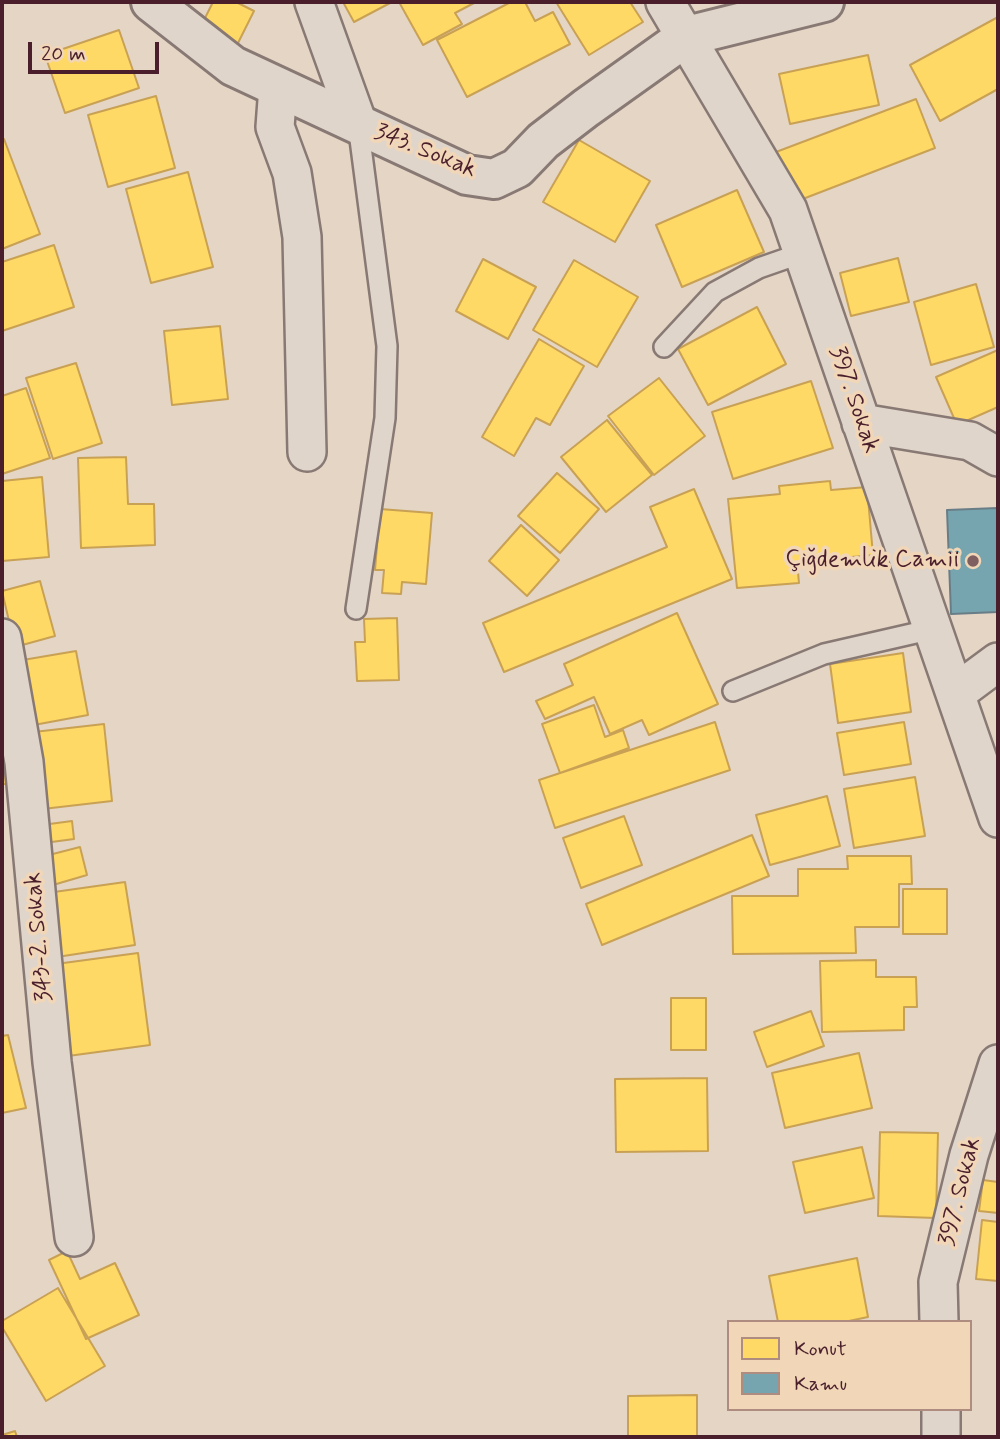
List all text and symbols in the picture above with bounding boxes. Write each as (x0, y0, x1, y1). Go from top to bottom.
scale bar (32, 28, 163, 72)
text: 20 m (41, 40, 86, 68)
street label: 343. Sokak (370, 119, 480, 185)
street label: 397. Sokak (821, 343, 885, 457)
place label: Çiğdemlik Camii (785, 547, 959, 575)
marker: Çiğdemlik Camii (965, 553, 981, 569)
street label: 343-2. Sokak (20, 871, 60, 1003)
street label: 397. Sokak (934, 1135, 988, 1249)
legend (727, 1320, 972, 1411)
text: Konut (794, 1335, 847, 1363)
text: Kamu (794, 1370, 847, 1398)

